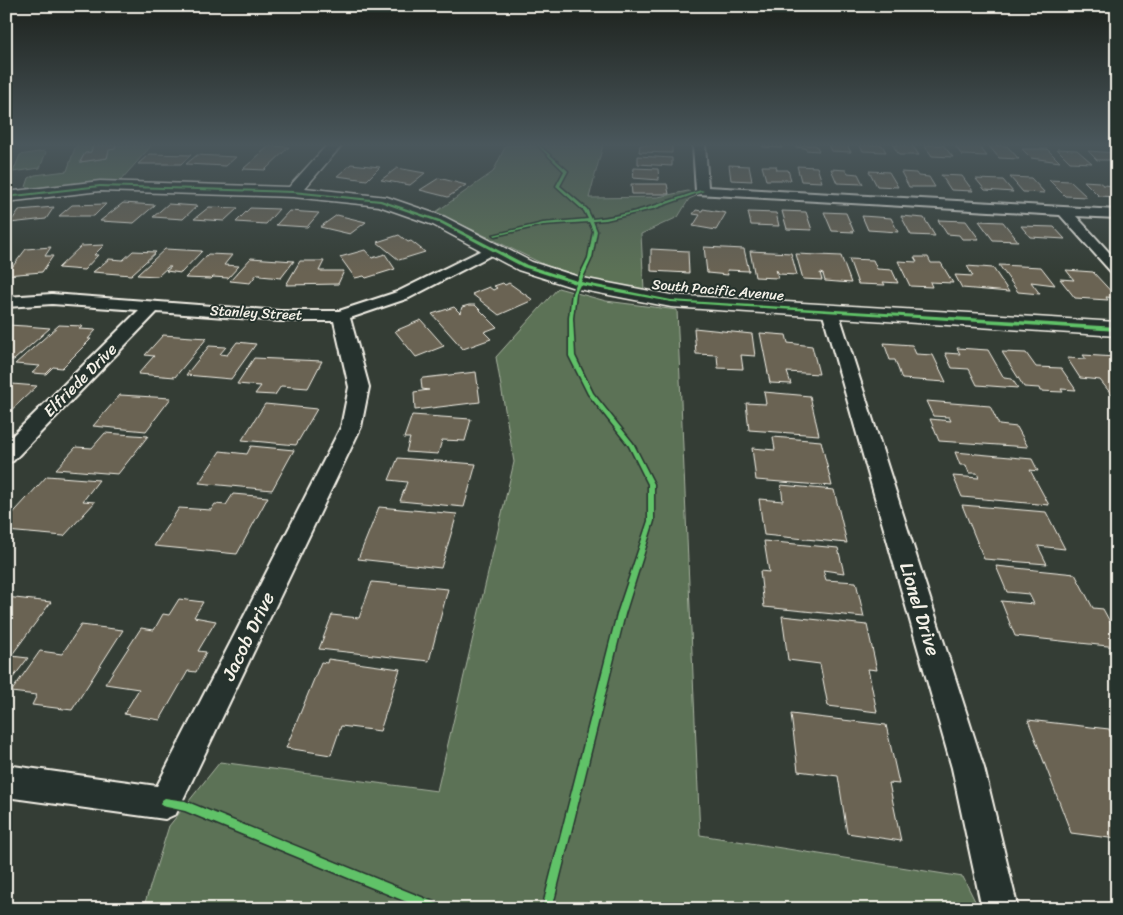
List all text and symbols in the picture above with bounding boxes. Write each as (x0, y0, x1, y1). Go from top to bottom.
street label: South Pacific Avenue (651, 272, 785, 308)
street label: Stanley Street (209, 298, 303, 328)
street label: Elfriede Drive (36, 336, 124, 424)
street label: Lionel Drive (890, 558, 950, 660)
street label: Jacob Drive (212, 586, 284, 687)

